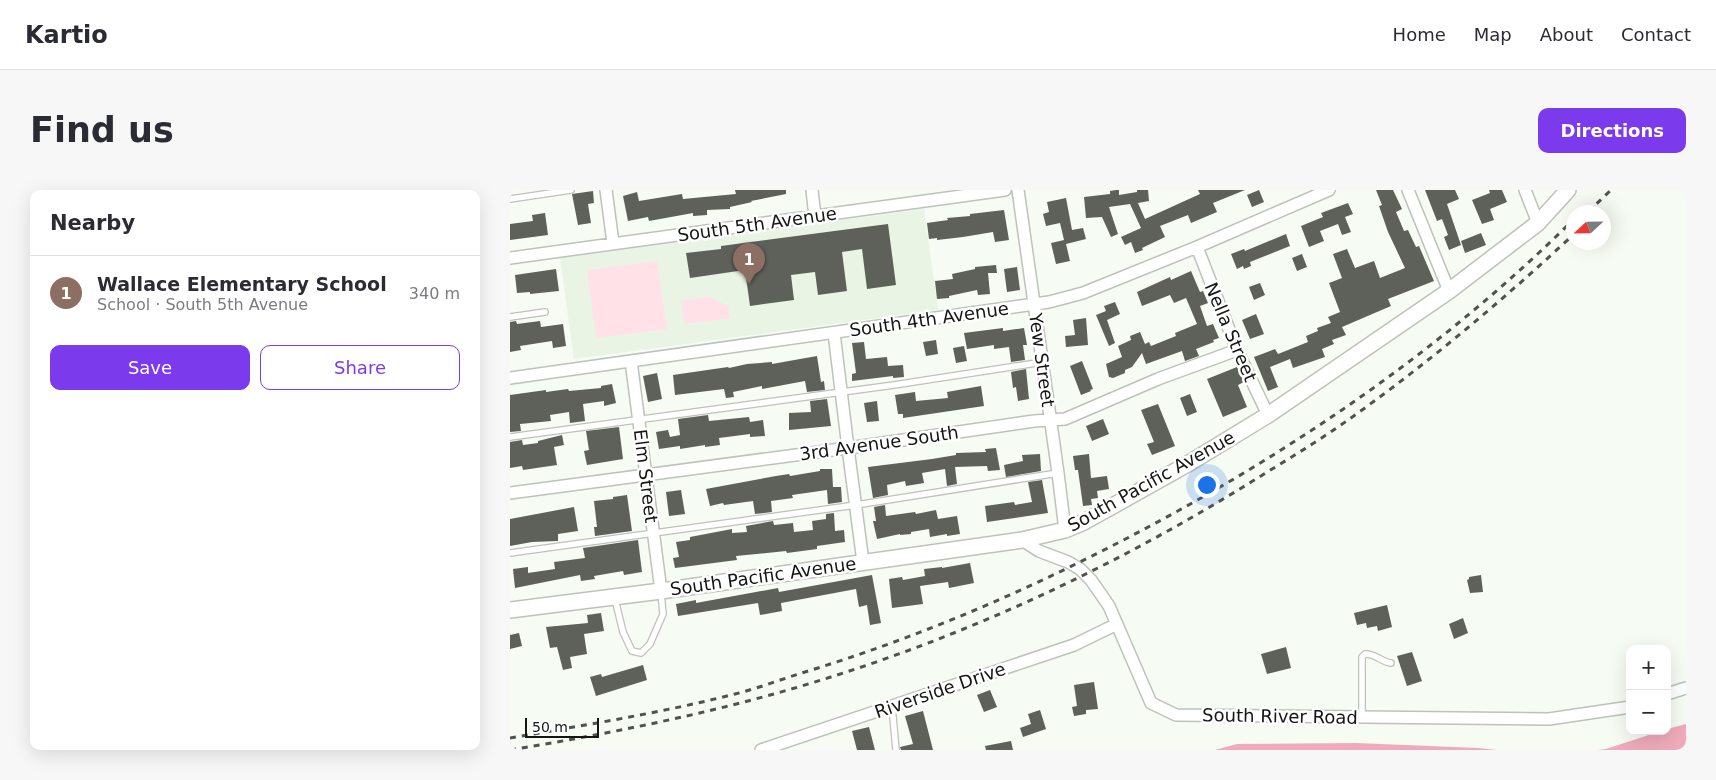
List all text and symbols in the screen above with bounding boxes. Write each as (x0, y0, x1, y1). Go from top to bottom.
text: Kartio (25, 21, 108, 49)
text: Home (1393, 24, 1446, 45)
text: Map (1474, 24, 1512, 45)
text: About (1540, 24, 1593, 45)
text: Contact (1621, 24, 1691, 45)
button: Directions (1538, 108, 1686, 153)
text: Find us (30, 110, 174, 150)
street label: South 5th Avenue (676, 202, 838, 246)
north arrow (1566, 205, 1611, 250)
text: Nearby (50, 211, 135, 235)
pin: 1 (733, 243, 765, 284)
text: Wallace Elementary School (97, 273, 387, 295)
street label: Nella Street (1201, 279, 1261, 385)
text: 1 (60, 284, 72, 303)
text: 340 m (409, 284, 460, 303)
text: School · South 5th Avenue (97, 295, 308, 314)
street label: South 4th Avenue (848, 297, 1010, 341)
street label: Yew Street (1025, 311, 1059, 408)
button: Save (50, 345, 250, 390)
button: Share (260, 345, 460, 390)
street label: 3rd Avenue South (798, 421, 960, 465)
street label: South Pacific Avenue (1064, 426, 1238, 536)
street label: Elm Street (630, 428, 662, 524)
your location (1194, 472, 1220, 498)
street label: South Pacific Avenue (669, 553, 857, 599)
map controls (1626, 645, 1671, 735)
button: + (1626, 645, 1671, 690)
street label: Riverside Drive (872, 658, 1008, 722)
button: − (1626, 690, 1671, 735)
street label: South River Road (1202, 704, 1358, 728)
scale bar (525, 715, 599, 738)
text: 50 m (532, 719, 568, 735)

